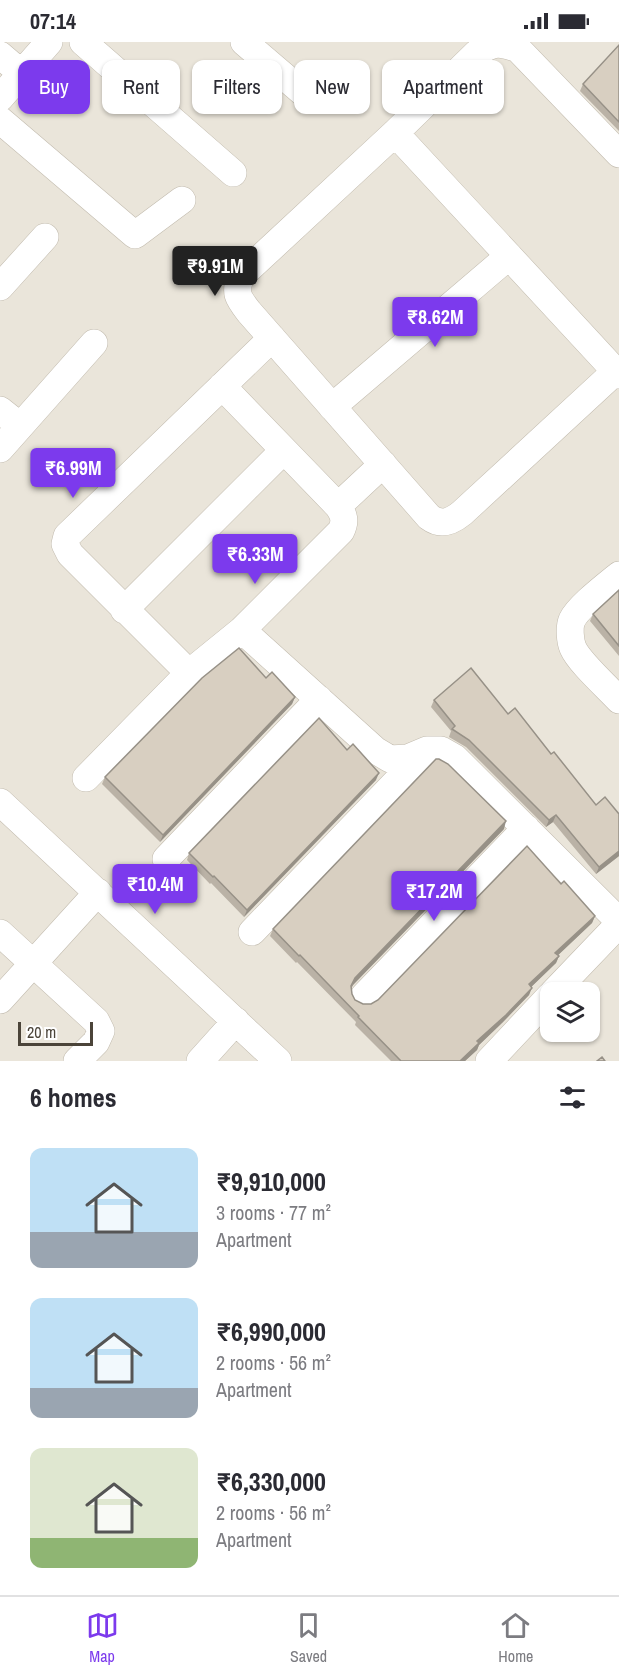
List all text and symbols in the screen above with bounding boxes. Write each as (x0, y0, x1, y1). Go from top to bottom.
text: 07:14 (30, 6, 76, 36)
chip: Buy (18, 60, 90, 114)
chip: Rent (102, 60, 180, 114)
chip: Filters (192, 60, 282, 114)
chip: New (294, 60, 370, 114)
chip: Apartment (382, 60, 504, 114)
pin: ₹9.91M (166, 246, 264, 297)
text: ₹9.91M (186, 252, 244, 279)
pin: ₹8.62M (386, 297, 484, 348)
text: ₹8.62M (406, 303, 464, 330)
pin: ₹6.99M (24, 448, 122, 499)
text: ₹6.99M (44, 454, 102, 481)
pin: ₹6.33M (206, 534, 304, 585)
text: ₹6.33M (226, 540, 284, 567)
pin: ₹10.4M (106, 864, 204, 915)
text: ₹10.4M (126, 870, 184, 897)
pin: ₹17.2M (385, 871, 483, 922)
text: ₹17.2M (405, 877, 463, 904)
map controls (540, 982, 600, 1042)
button: layers (540, 982, 600, 1042)
scale bar (18, 1019, 93, 1046)
text: 20 m (27, 1021, 56, 1043)
text: 6 homes (30, 1080, 117, 1115)
icon: filters (556, 1081, 589, 1114)
text: ₹9,910,000 (216, 1164, 326, 1199)
icon: home (78, 1172, 150, 1244)
text: 3 rooms · 77 m² (216, 1199, 331, 1226)
text: Apartment (216, 1226, 292, 1253)
text: ₹6,990,000 (216, 1314, 326, 1349)
icon: home (78, 1322, 150, 1394)
text: 2 rooms · 56 m² (216, 1349, 331, 1376)
text: Apartment (216, 1376, 292, 1403)
text: ₹6,330,000 (216, 1464, 326, 1499)
icon: home (78, 1472, 150, 1544)
text: 2 rooms · 56 m² (216, 1499, 331, 1526)
text: Apartment (216, 1526, 292, 1553)
tab: Map (86, 1609, 119, 1667)
tab: Saved (290, 1609, 327, 1667)
tab: Home (498, 1609, 533, 1667)

